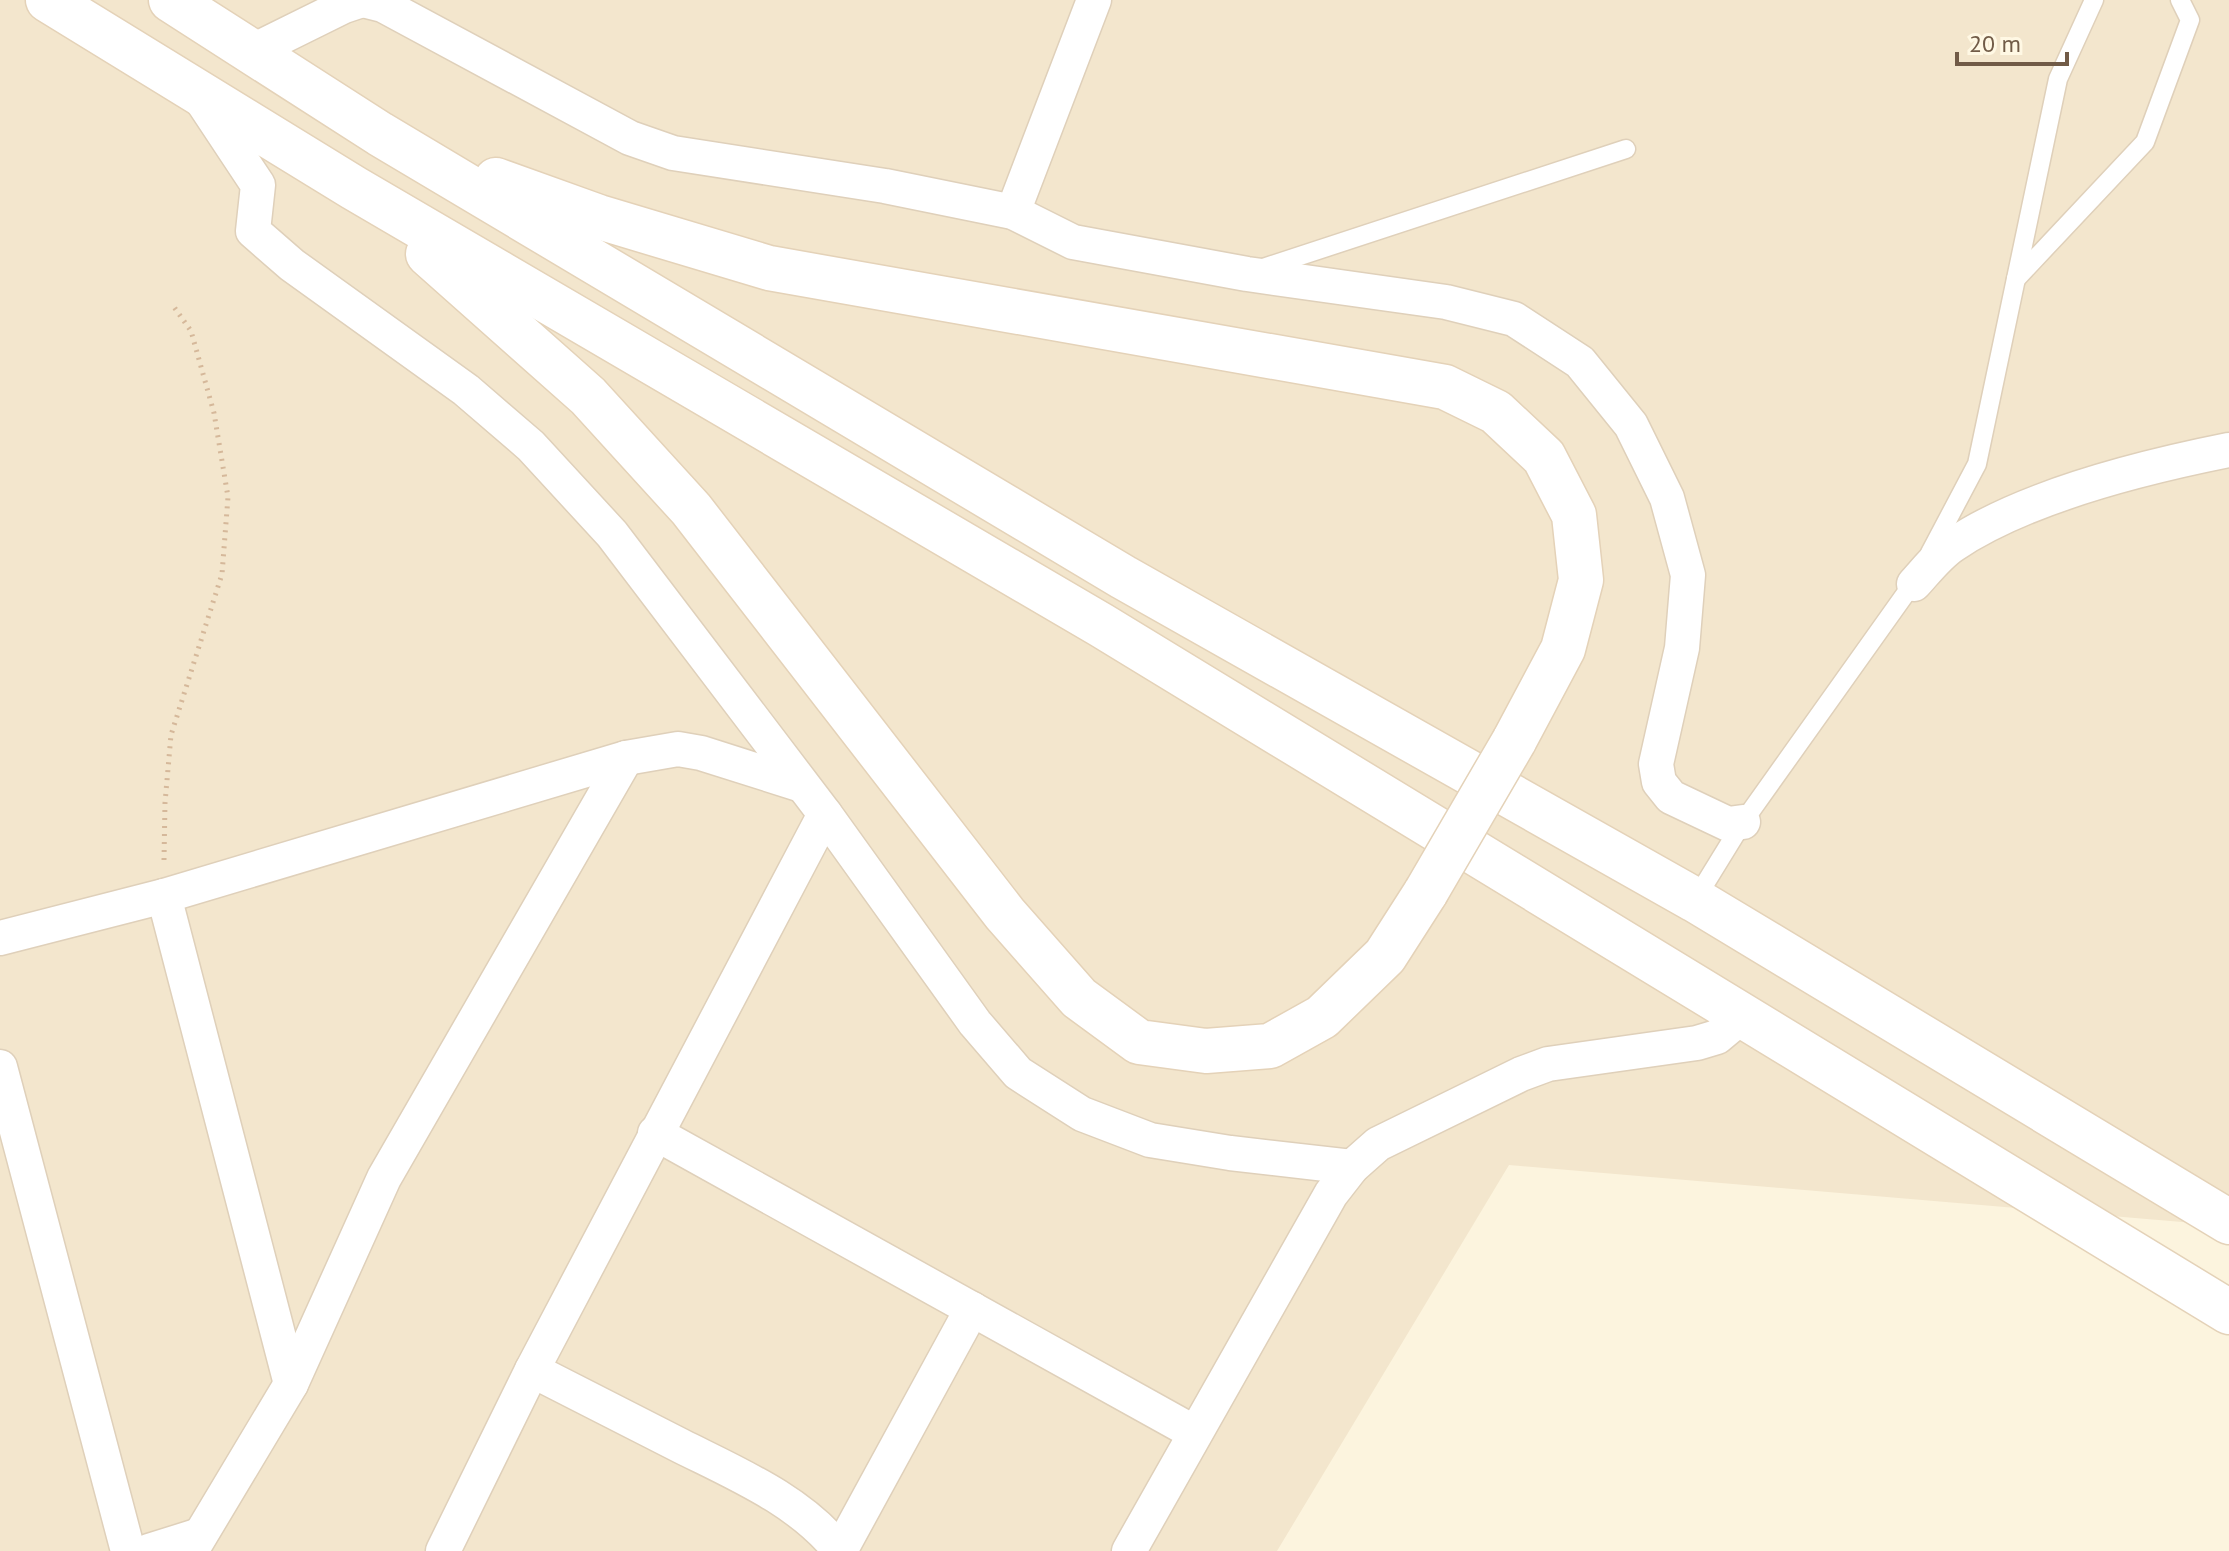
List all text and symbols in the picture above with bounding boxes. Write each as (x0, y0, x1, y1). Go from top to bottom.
scale bar (1957, 16, 2067, 66)
text: 20 m (1969, 28, 2021, 59)

